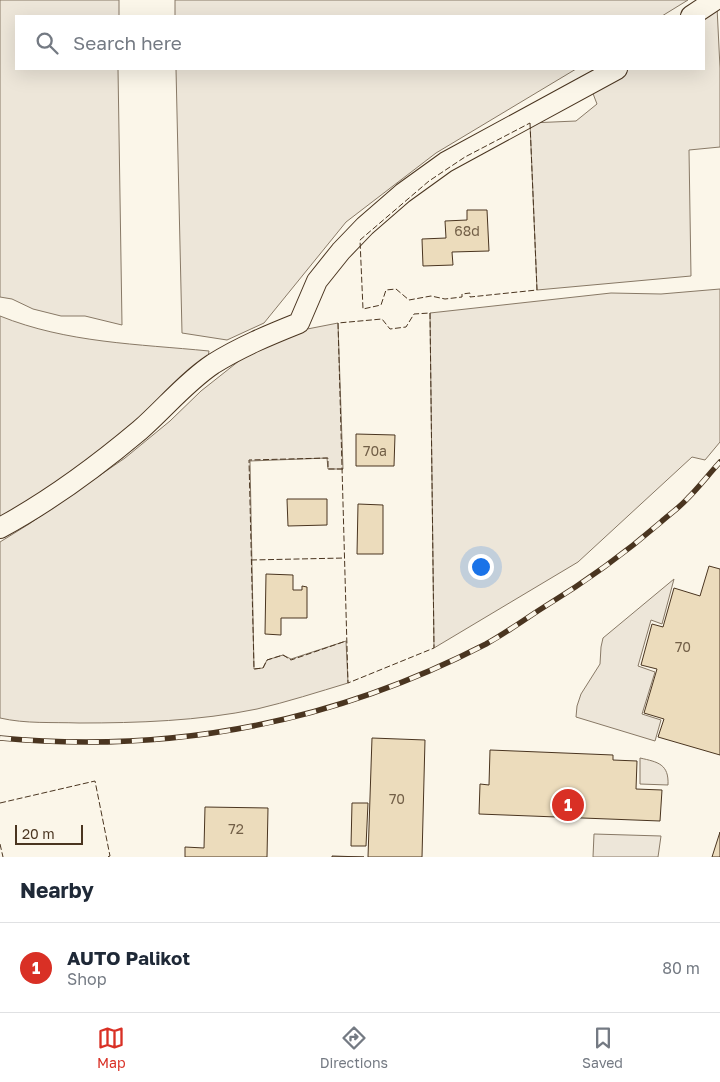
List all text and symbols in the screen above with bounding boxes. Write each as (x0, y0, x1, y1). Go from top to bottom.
search box (15, 15, 705, 70)
icon: search (33, 29, 61, 57)
text: Search here (73, 31, 182, 54)
house number: 68d (454, 222, 480, 239)
house number: 70a (363, 442, 387, 459)
your location (468, 554, 494, 580)
house number: 70 (675, 638, 691, 655)
pin: 1 (552, 786, 584, 824)
house number: 70 (389, 790, 405, 807)
house number: 72 (228, 820, 244, 837)
scale bar (15, 822, 82, 845)
text: 20 m (22, 825, 55, 842)
text: Nearby (20, 877, 94, 903)
text: AUTO Palikot (67, 946, 190, 969)
text: 1 (32, 958, 40, 978)
text: 80 m (662, 958, 700, 978)
text: Shop (67, 969, 107, 989)
tab: Map (97, 1024, 126, 1071)
tab: Directions (320, 1024, 388, 1071)
tab: Saved (582, 1024, 623, 1071)

